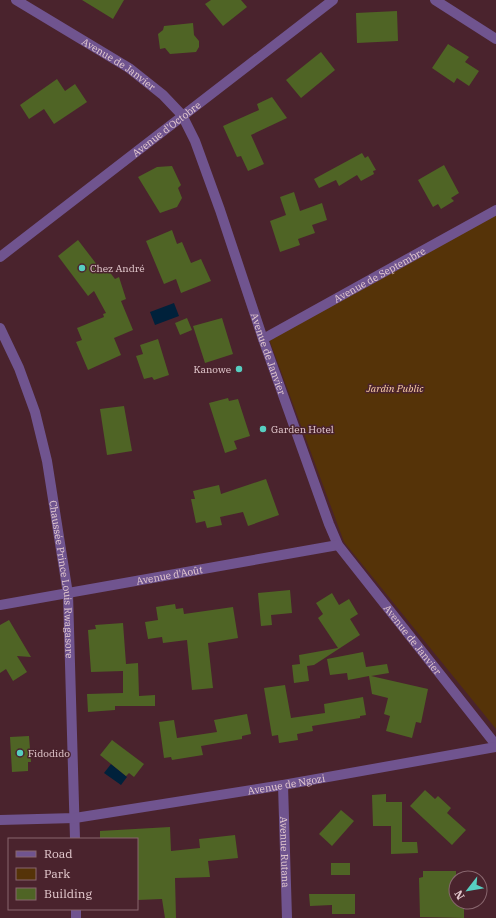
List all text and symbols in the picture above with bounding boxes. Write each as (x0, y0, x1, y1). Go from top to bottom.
street label: Avenue de Janvier (79, 35, 158, 94)
street label: Avenue d'Octobre (130, 99, 203, 160)
street label: Avenue de Septembre (331, 244, 428, 306)
place label: Chez André (90, 262, 145, 275)
marker: Chez André (77, 263, 87, 273)
street label: Avenue de Janvier (248, 311, 289, 397)
place label: Kanowe (194, 363, 231, 376)
marker: Kanowe (234, 364, 244, 374)
park label: Jardin Public (365, 382, 424, 395)
place label: Garden Hotel (271, 423, 334, 436)
marker: Garden Hotel (258, 424, 268, 434)
street label: Chaussée Prince Louis Rwagasore (46, 499, 76, 659)
street label: Avenue d'Août (135, 563, 204, 588)
street label: Avenue de Janvier (381, 602, 444, 678)
place label: Fidodido (28, 747, 70, 760)
marker: Fidodido (15, 748, 25, 758)
street label: Avenue de Ngozi (247, 772, 326, 798)
street label: Avenue Rutana (277, 816, 292, 888)
legend (8, 838, 138, 910)
text: Road (44, 846, 73, 861)
text: Park (44, 866, 70, 881)
north arrow (448, 870, 488, 910)
text: Building (44, 886, 92, 901)
text: N (451, 888, 468, 902)

